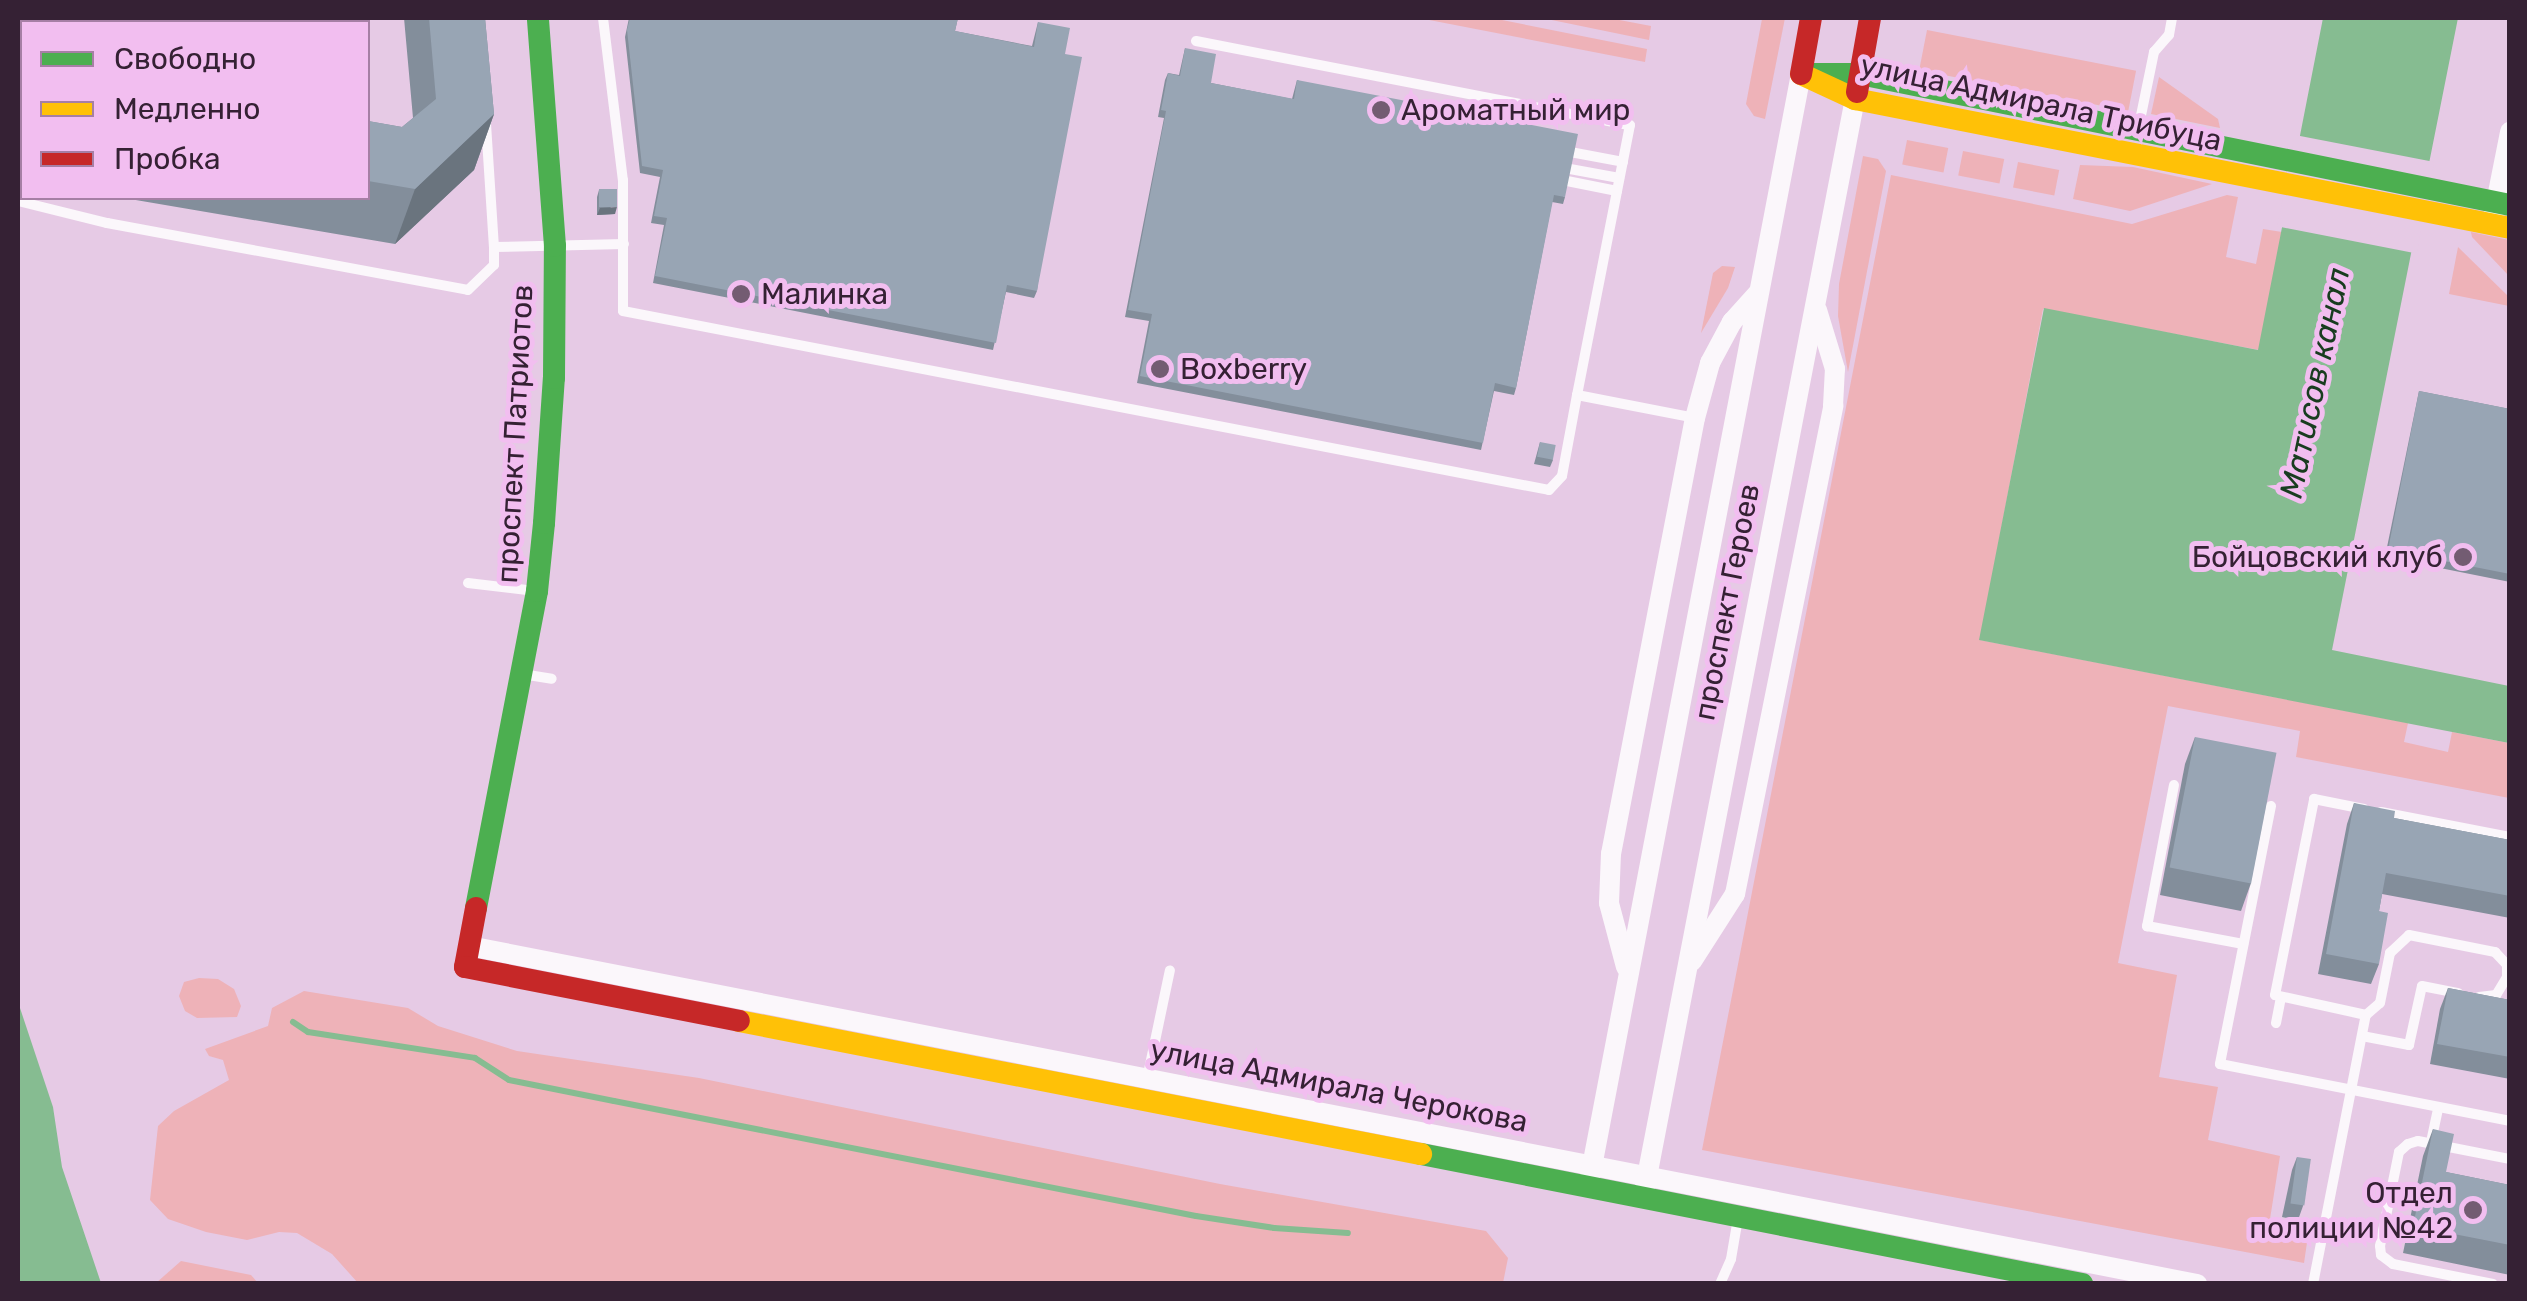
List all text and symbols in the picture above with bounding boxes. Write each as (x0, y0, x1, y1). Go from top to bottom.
legend (20, 20, 370, 200)
text: Свободно (114, 41, 256, 77)
street label: улица Адмирала Трибуца (1857, 47, 2225, 159)
text: Медленно (114, 91, 261, 127)
place label: Ароматный мир (1401, 92, 1630, 128)
marker: Ароматный мир (1370, 99, 1392, 121)
text: Пробка (114, 141, 221, 177)
water label: Матисов канал (2272, 264, 2358, 502)
place label: Малинка (761, 276, 888, 312)
marker: Малинка (730, 283, 752, 305)
street label: проспект Патриотов (489, 284, 541, 584)
place label: Boxberry (1180, 351, 1307, 387)
marker: Boxberry (1149, 358, 1171, 380)
street label: проспект Героев (1686, 481, 1768, 723)
place label: Бойцовский клуб (2192, 539, 2443, 575)
marker: Бойцовский клуб (2452, 546, 2474, 568)
street label: улица Адмирала Черокова (1147, 1032, 1531, 1140)
place label: Отдел полиции №42 (2249, 1175, 2453, 1246)
marker: Отдел полиции №42 (2462, 1199, 2484, 1221)

